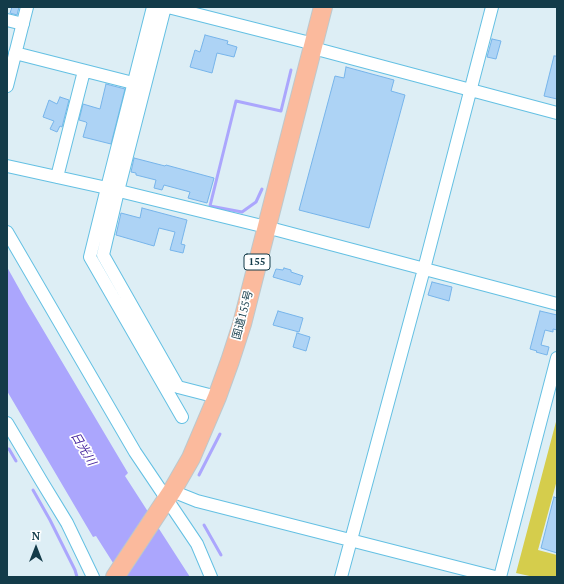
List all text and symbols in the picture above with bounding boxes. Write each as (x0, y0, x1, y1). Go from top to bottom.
road number: 155 (244, 254, 270, 270)
street label: 国道155号 (230, 289, 256, 341)
water label: 日光川 (68, 430, 98, 468)
north arrow (16, 528, 56, 568)
text: N (32, 529, 40, 543)

